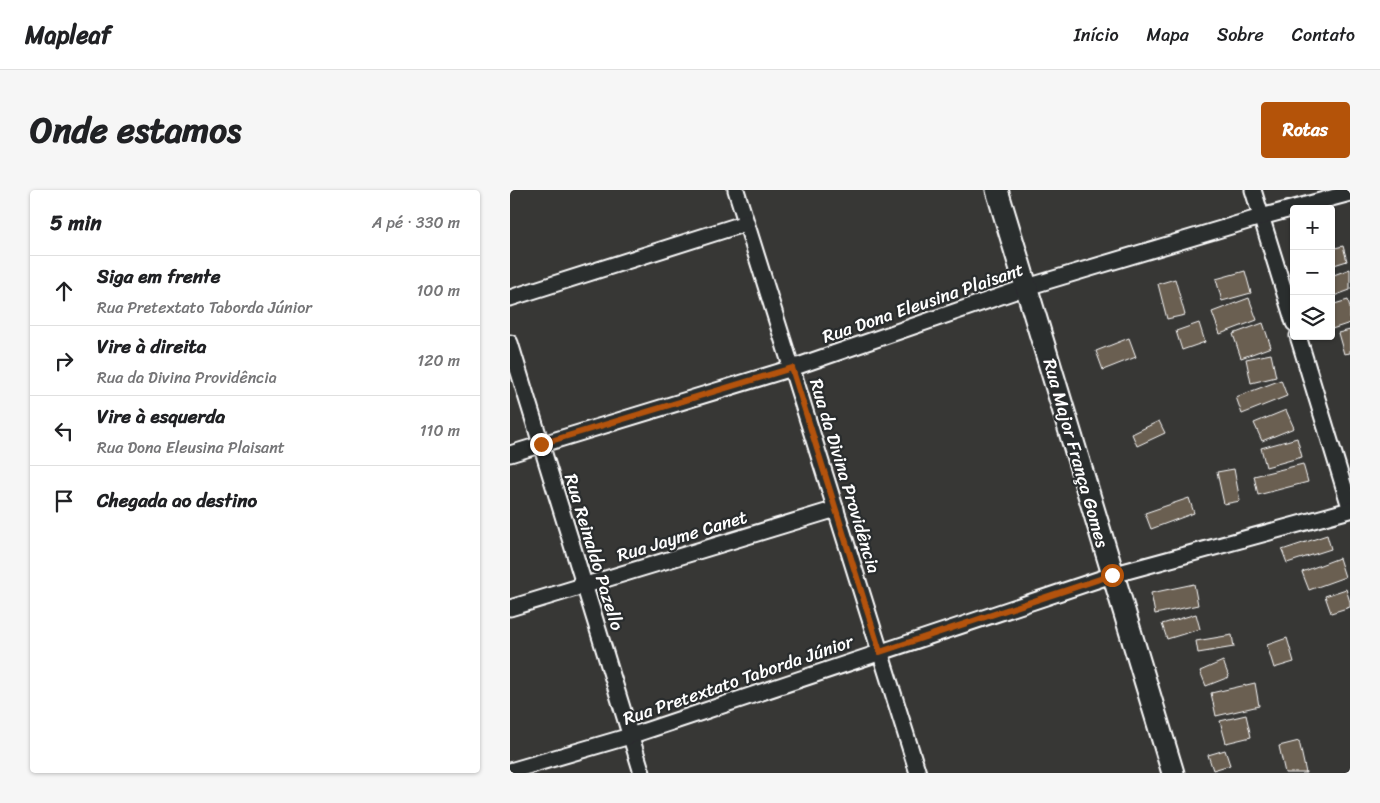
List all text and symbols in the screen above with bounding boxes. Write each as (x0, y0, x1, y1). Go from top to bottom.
text: Mapleaf (25, 14, 111, 56)
text: Início (1074, 19, 1119, 51)
text: Mapa (1147, 19, 1189, 51)
text: Sobre (1217, 19, 1264, 51)
text: Contato (1292, 19, 1355, 51)
text: Onde estamos (30, 99, 241, 161)
button: Rotas (1261, 102, 1350, 158)
text: 5 min (50, 204, 102, 242)
map controls (1290, 205, 1335, 340)
button: + (1290, 205, 1335, 250)
text: A pé · 330 m (372, 208, 460, 237)
button: − (1290, 250, 1335, 295)
street label: Rua Dona Eleusina Plaisant (818, 253, 1028, 353)
text: Siga em frente (97, 260, 220, 293)
text: 100 m (416, 276, 460, 305)
icon: ahead (50, 277, 78, 305)
text: Rua Pretextato Taborda Júnior (97, 293, 312, 322)
button: layers (1290, 295, 1335, 340)
text: Vire à direita (97, 330, 206, 363)
text: 120 m (417, 346, 460, 375)
icon: right (50, 347, 78, 375)
street label: Rua Major França Gomes (1034, 355, 1118, 552)
text: Rua da Divina Providência (97, 363, 277, 392)
street label: Rua da Divina Providência (800, 375, 890, 577)
text: Vire à esquerda (97, 400, 225, 433)
text: 110 m (420, 416, 460, 445)
icon: left (50, 417, 78, 445)
text: Rua Dona Eleusina Plaisant (97, 433, 285, 462)
route end (530, 433, 553, 456)
street label: Rua Reinaldo Pazello (555, 470, 633, 635)
text: Chegada ao destino (97, 484, 257, 517)
icon: arrive (50, 487, 78, 515)
street label: Rua Jayme Canet (613, 501, 751, 571)
route start (1101, 564, 1124, 587)
street label: Rua Pretextato Taborda Júnior (619, 625, 859, 734)

